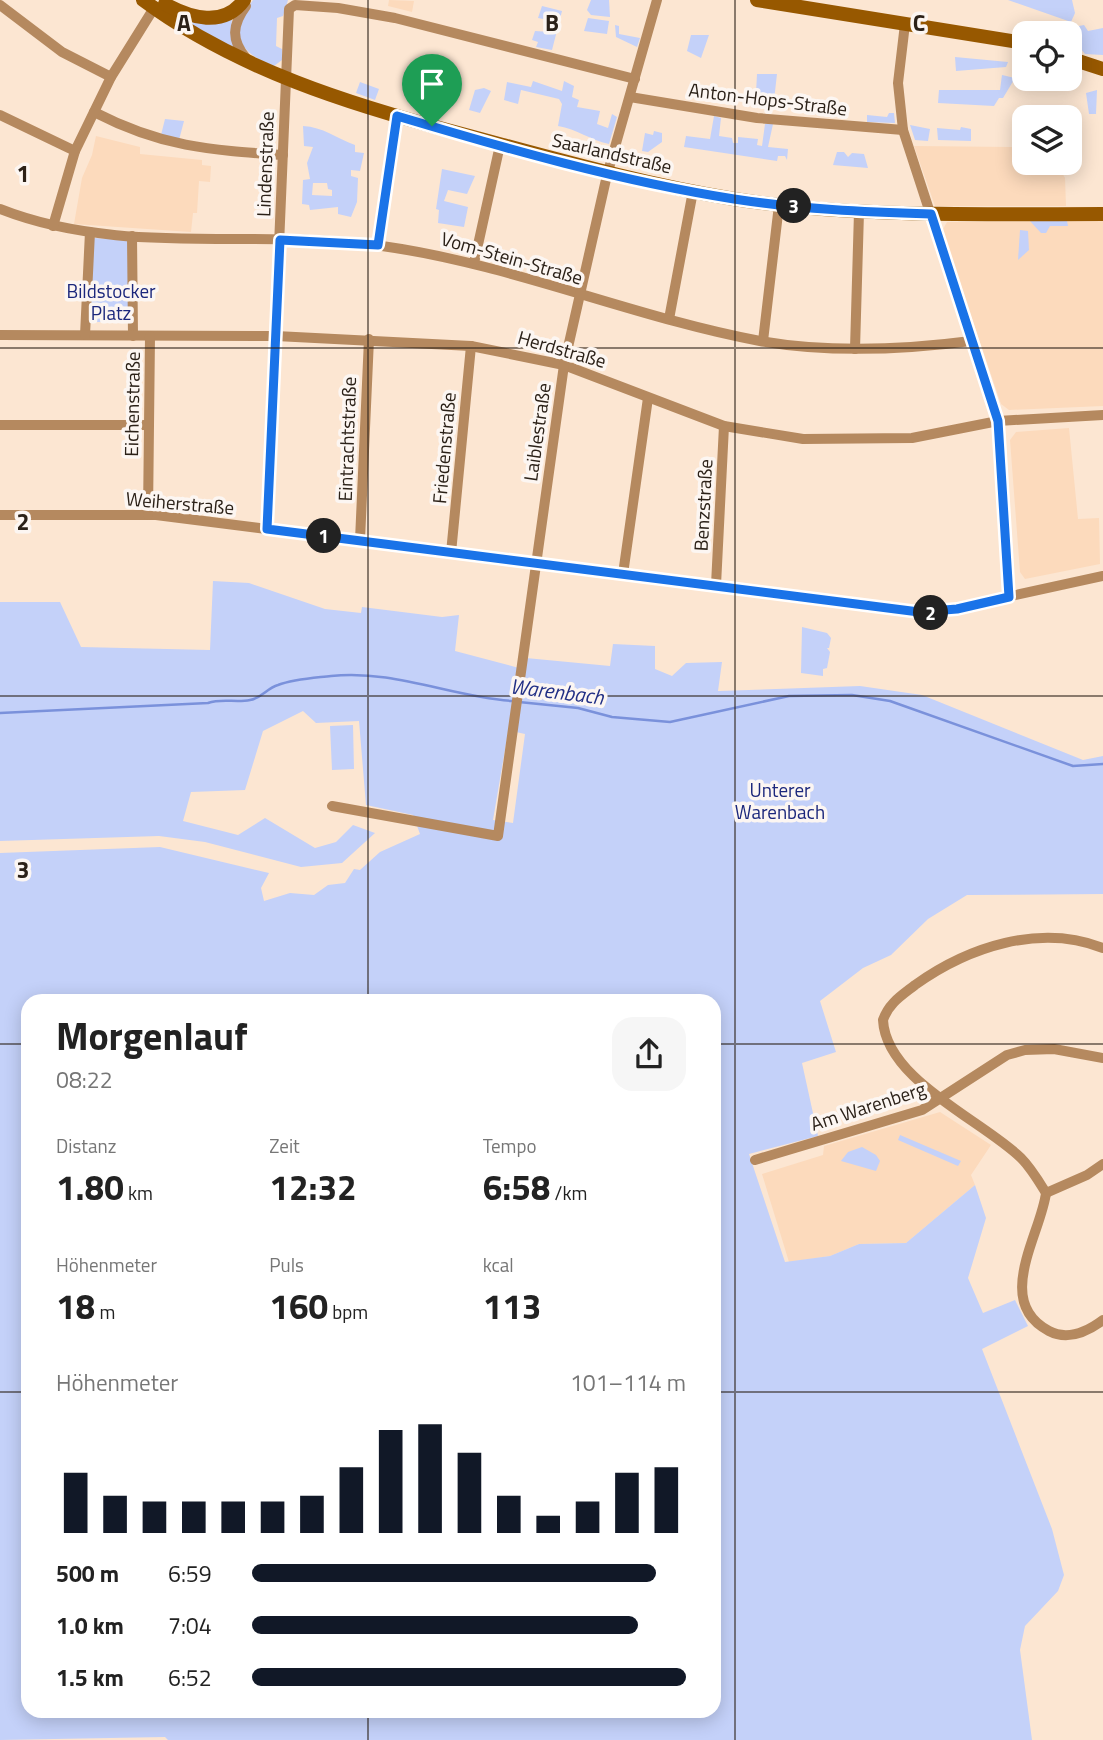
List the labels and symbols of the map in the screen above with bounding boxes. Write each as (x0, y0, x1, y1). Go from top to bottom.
text: A (177, 5, 191, 40)
text: B (545, 5, 559, 40)
text: C (913, 5, 925, 40)
pin (402, 54, 462, 126)
street label: Anton-Hops-Straße (687, 74, 849, 123)
street label: Lindenstraße (248, 111, 281, 217)
street label: Saarlandstraße (549, 125, 675, 180)
text: 1 (17, 156, 29, 191)
pin: 3 (776, 188, 812, 224)
street label: Vom-Stein-Straße (438, 223, 586, 292)
park label: Bildstocker Platz (66, 276, 156, 327)
street label: Herdstraße (514, 322, 610, 375)
street label: Eichenstraße (116, 351, 147, 457)
street label: Eintrachtstraße (330, 376, 363, 502)
street label: Laiblestraße (515, 381, 558, 483)
street label: Friedenstraße (424, 391, 463, 505)
street label: Benzstraße (686, 458, 719, 552)
street label: Weiherstraße (125, 483, 235, 522)
text: 2 (17, 504, 29, 539)
pin: 1 (306, 518, 342, 554)
pin: 2 (914, 596, 948, 630)
water label: Warenbach (509, 669, 606, 713)
park label: Unterer Warenbach (735, 775, 825, 826)
text: 3 (17, 852, 29, 887)
street label: Am Warenberg (807, 1073, 929, 1138)

